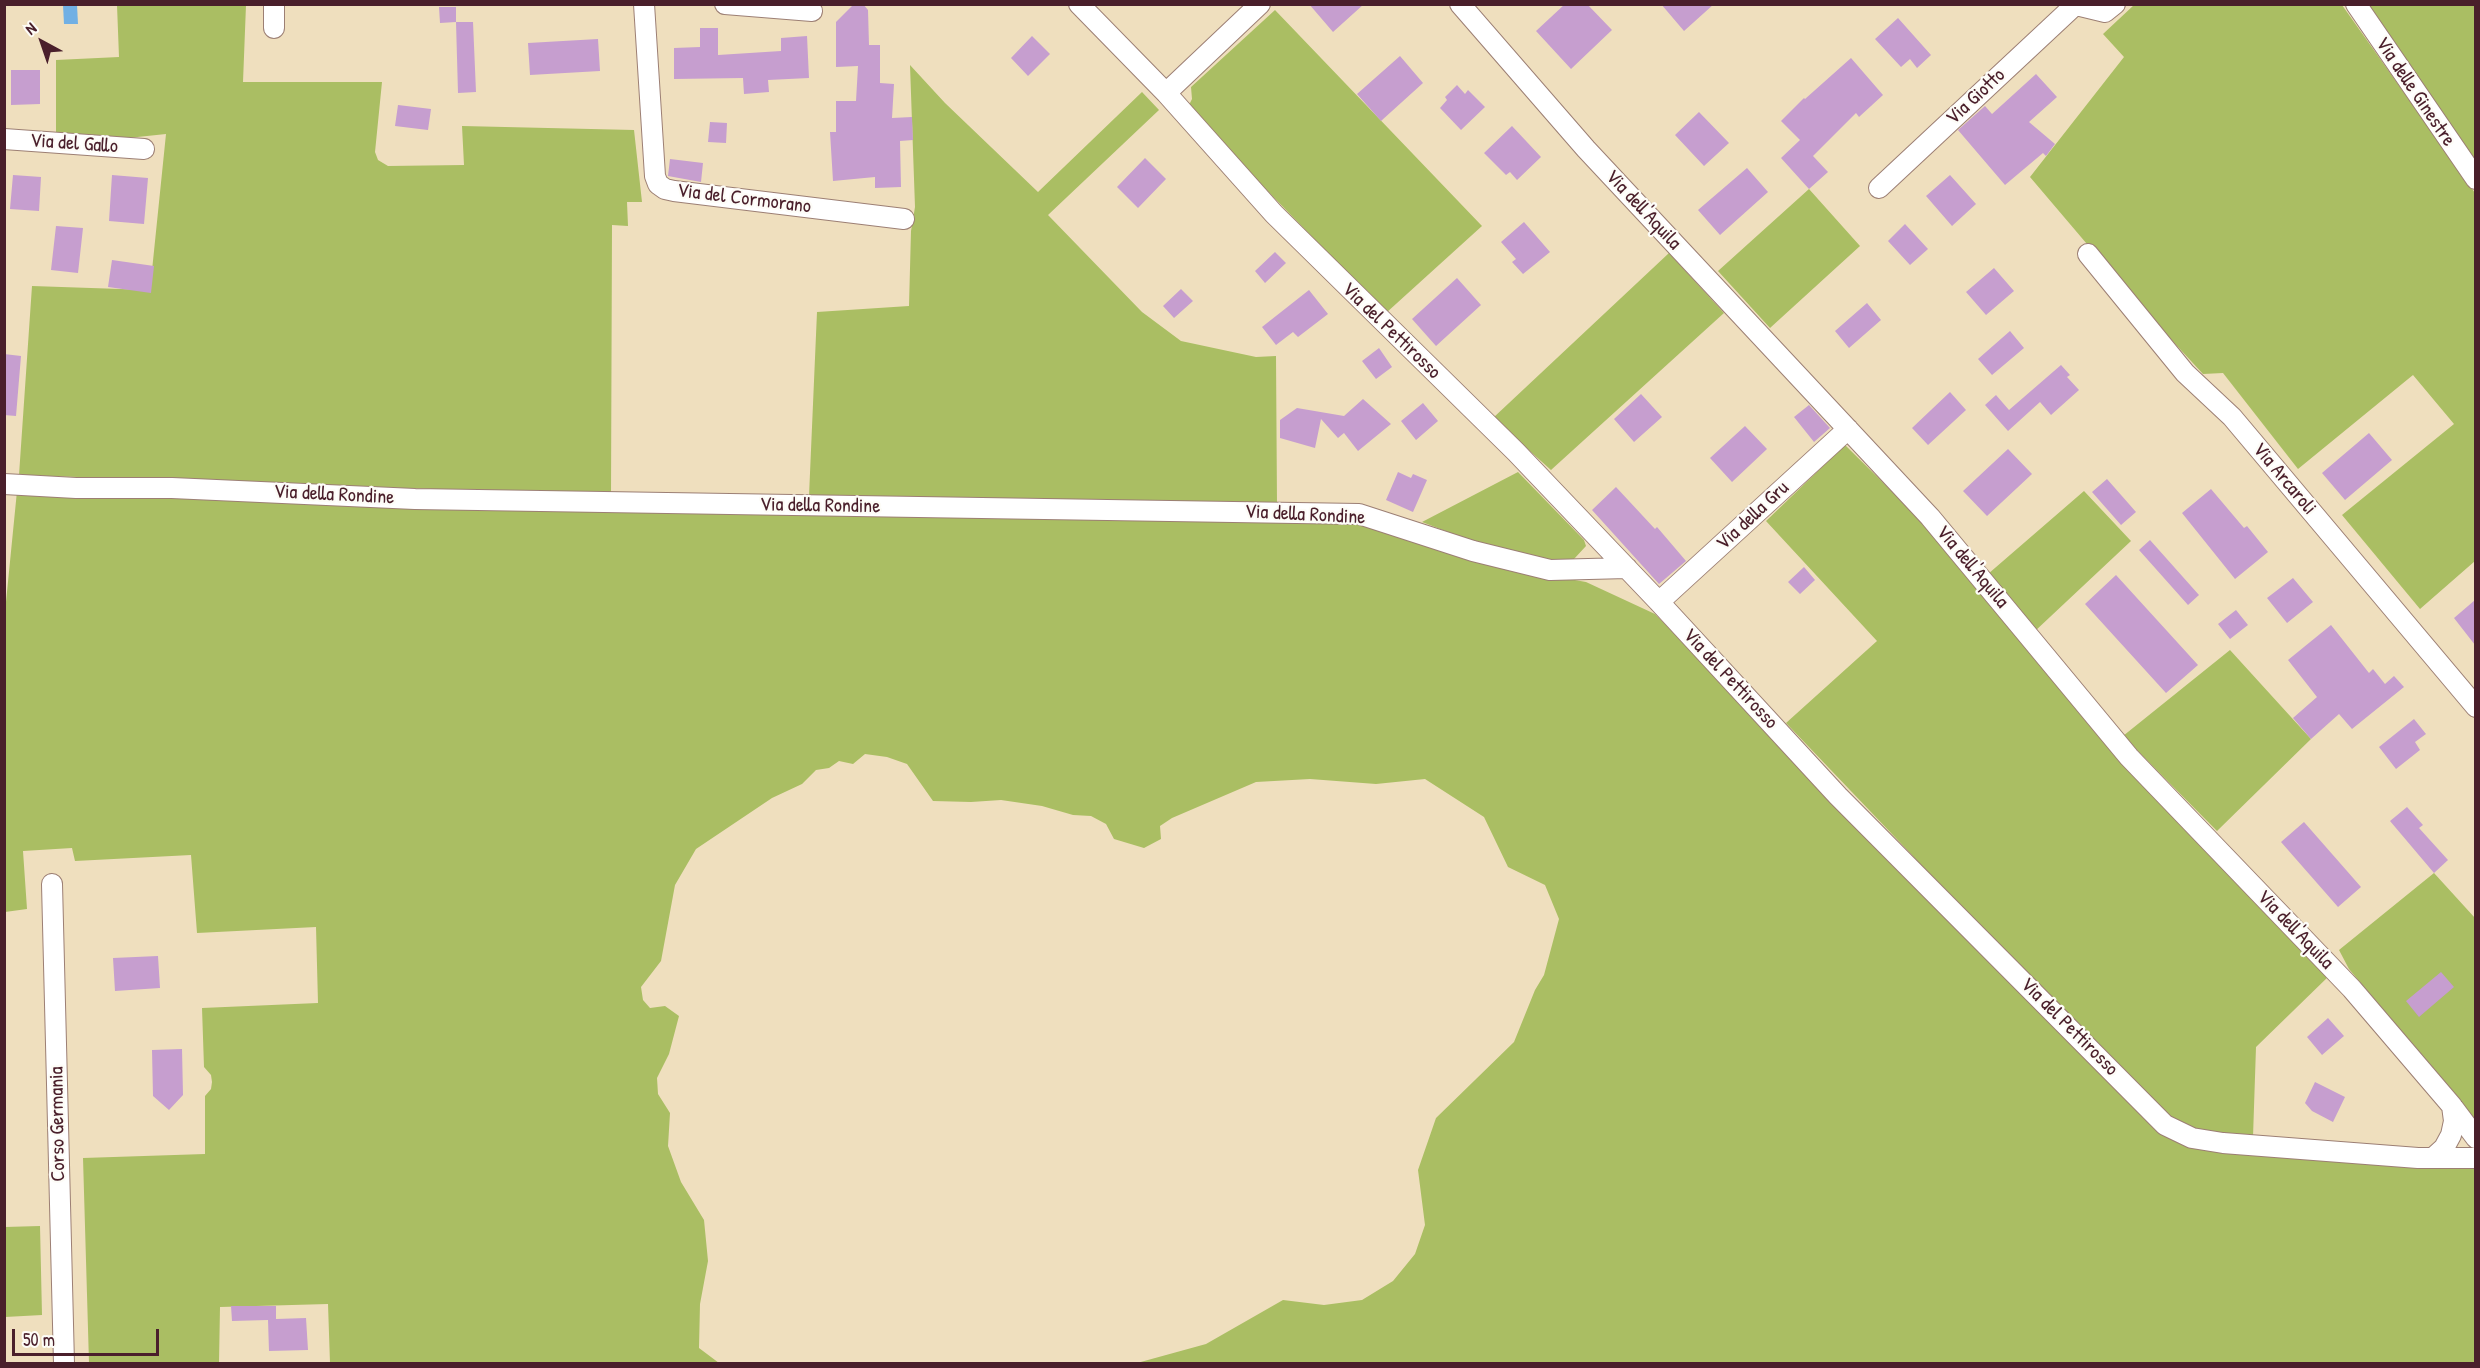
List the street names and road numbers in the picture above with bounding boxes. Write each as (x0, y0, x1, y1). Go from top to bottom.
street label: Via delle Ginestre (2370, 33, 2460, 151)
street label: Via Giotto (1941, 64, 2011, 130)
street label: Via del Gallo (29, 129, 119, 159)
street label: Via dell'Aquila (1600, 165, 1686, 255)
street label: Via del Cormorano (676, 179, 812, 219)
street label: Via del Pettirosso (1336, 278, 1446, 384)
street label: Via Arcaroli (2247, 438, 2321, 520)
street label: Via della Gru (1712, 476, 1794, 556)
street label: Via della Rondine (273, 480, 395, 510)
street label: Via della Rondine (760, 493, 880, 519)
street label: Via della Rondine (1244, 500, 1366, 530)
street label: Via dell'Aquila (1931, 521, 2013, 613)
street label: Via del Pettirosso (1677, 624, 1783, 734)
street label: Via dell'Aquila (2251, 886, 2339, 974)
street label: Via del Pettirosso (2015, 973, 2123, 1081)
street label: Corso Germania (45, 1066, 71, 1182)

